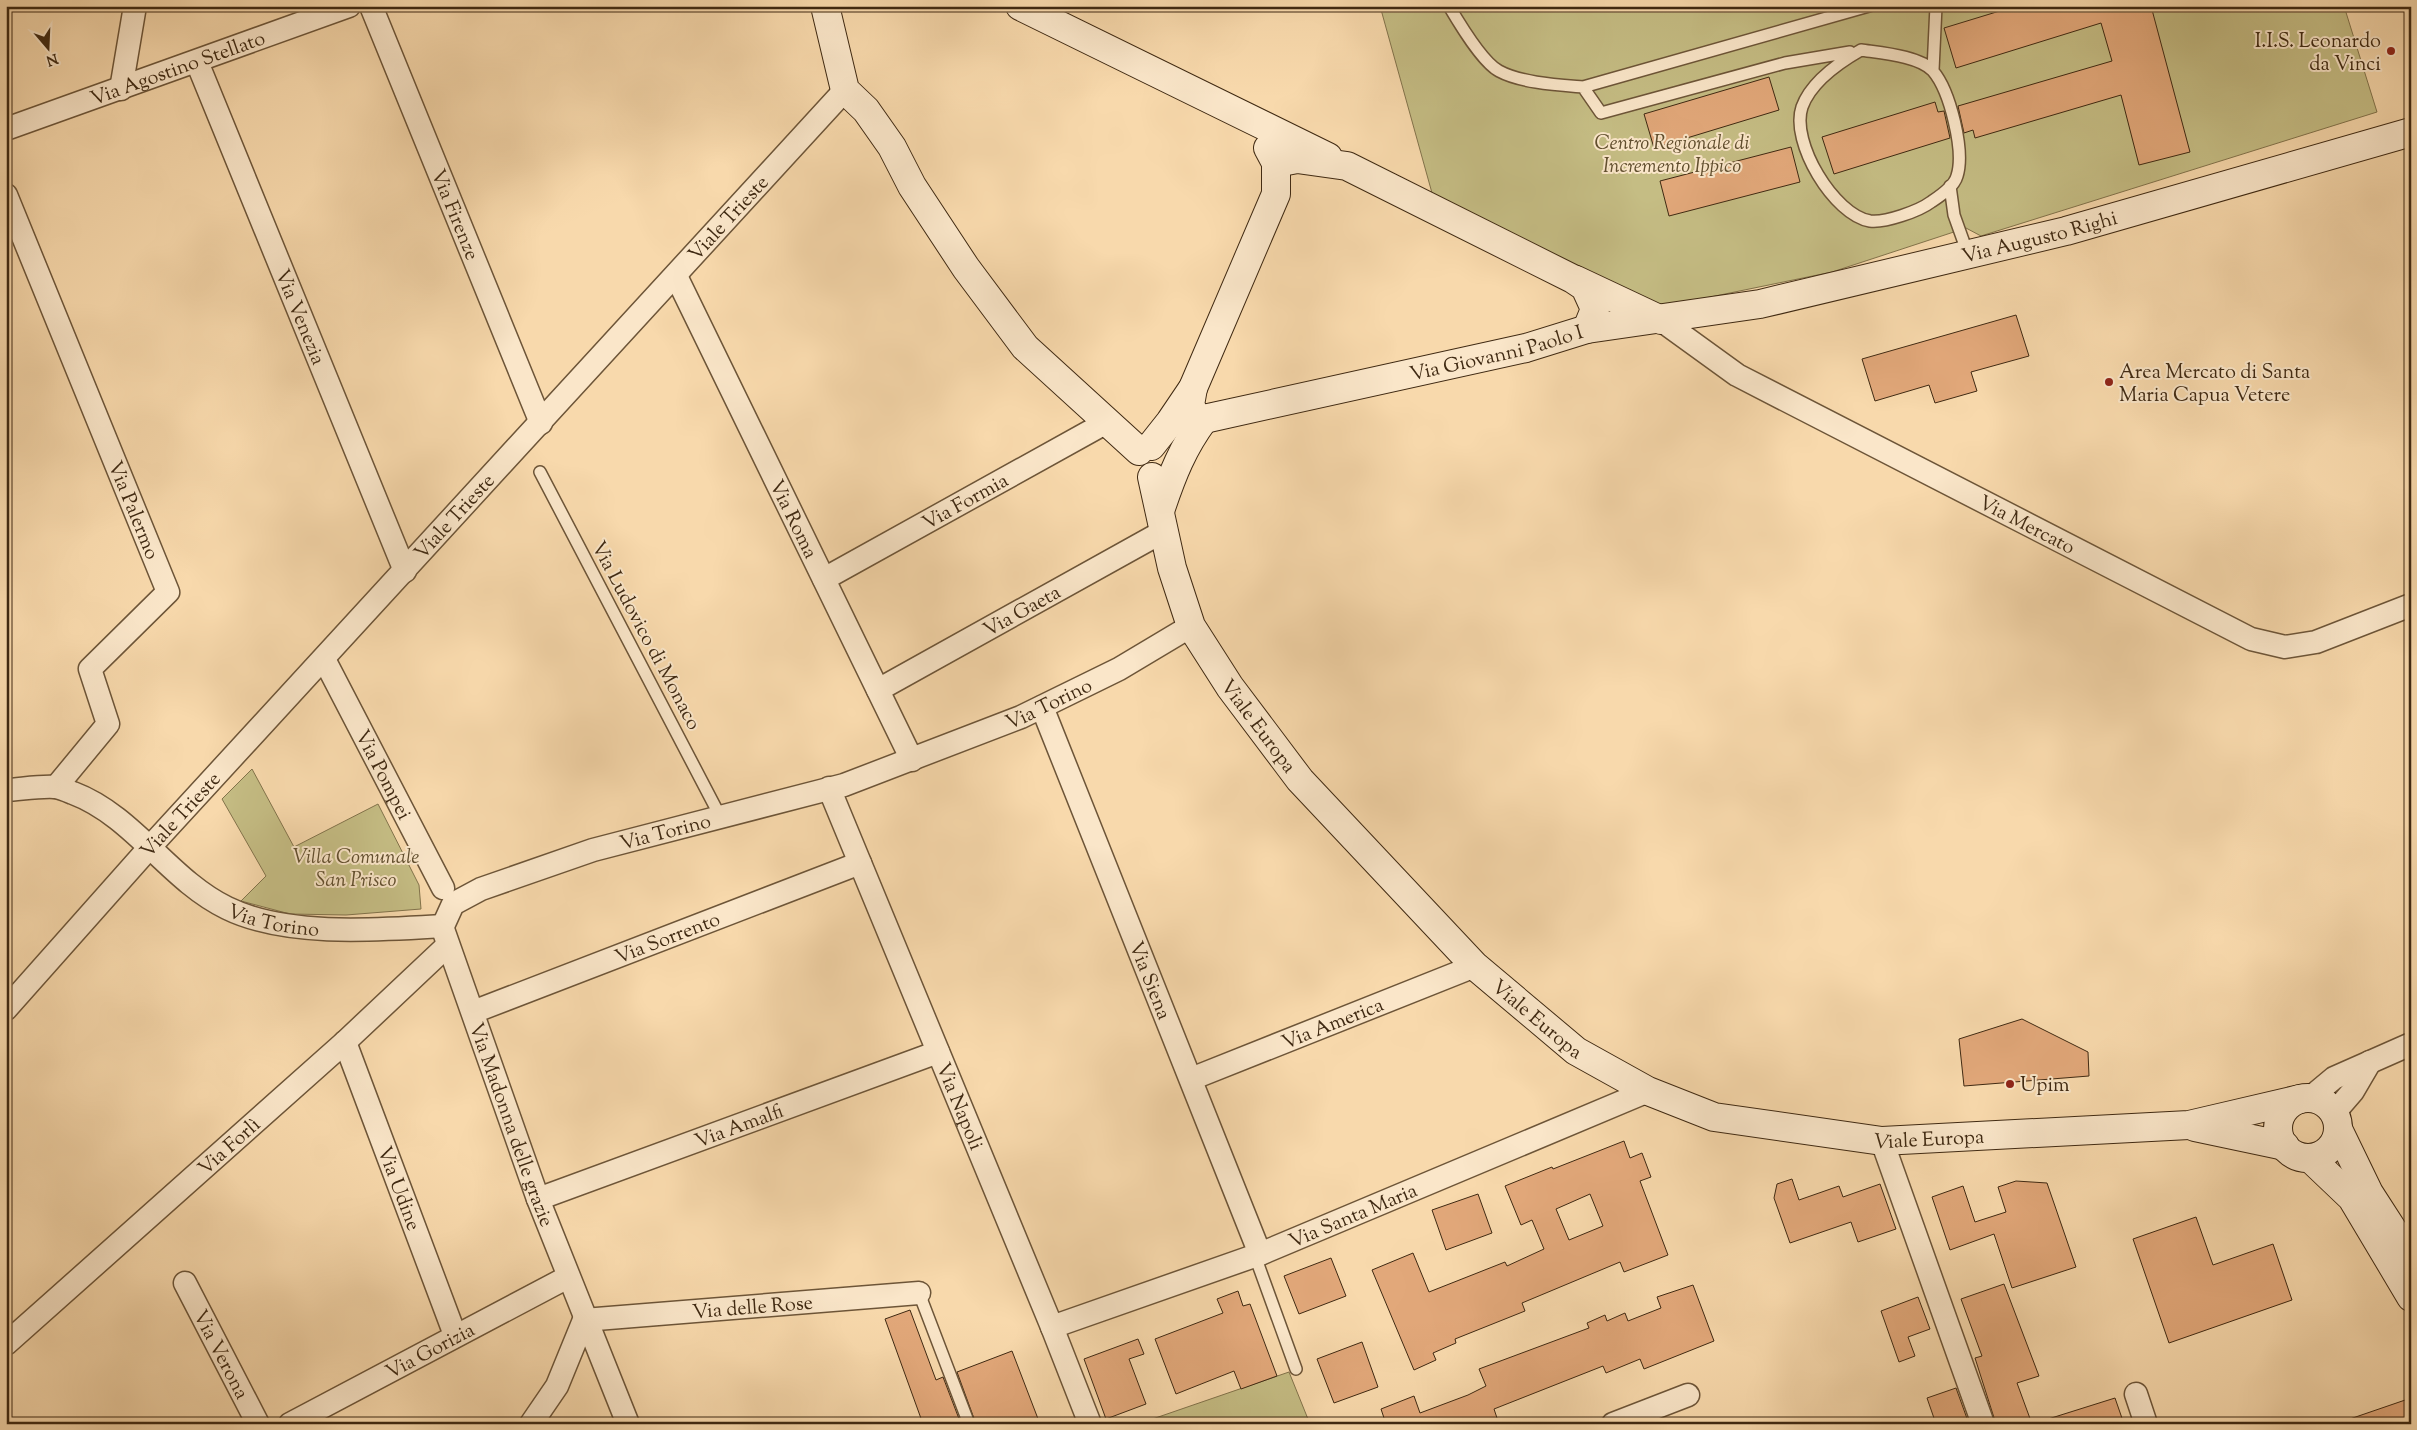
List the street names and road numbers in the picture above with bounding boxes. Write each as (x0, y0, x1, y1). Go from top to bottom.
street label: Via Agostino Stellato (87, 25, 270, 115)
street label: Via Firenze (422, 165, 485, 265)
street label: Viale Trieste (682, 170, 777, 269)
street label: Via Augusto Righi (1959, 205, 2121, 272)
street label: Via Venezia (266, 265, 331, 370)
street label: Via Giovanni Paolo I (1407, 319, 1588, 390)
street label: Via Palermo (99, 457, 165, 564)
street label: Via Formia (917, 467, 1015, 539)
street label: Viale Trieste (409, 468, 503, 567)
street label: Via Roma (760, 475, 824, 564)
street label: Via Mercato (1973, 489, 2079, 563)
street label: Via Ludovico di Monaco (583, 536, 707, 736)
street label: Via Gaeta (978, 579, 1067, 646)
street label: Via Torino (1002, 672, 1098, 739)
street label: Viale Europa (1212, 674, 1302, 780)
street label: Via Pompei (346, 725, 417, 826)
street label: Viale Trieste (135, 767, 229, 865)
street label: Via Torino (617, 808, 715, 859)
street label: Via Torino (222, 898, 320, 946)
street label: Via Sorrento (611, 906, 725, 973)
street label: Via Siena (1120, 938, 1177, 1025)
street label: Viale Europa (1484, 974, 1586, 1068)
street label: Via America (1278, 992, 1388, 1058)
street label: Via Madonna delle grazie (460, 1019, 560, 1232)
street label: Via Napoli (927, 1059, 989, 1155)
street label: Via Amalfi (691, 1098, 788, 1157)
street label: Via Forlì (193, 1112, 268, 1183)
street label: Viale Europa (1871, 1124, 1985, 1159)
street label: Via Udine (368, 1143, 427, 1235)
street label: Via Santa Maria (1285, 1177, 1422, 1257)
street label: Via delle Rose (691, 1290, 814, 1328)
street label: Via Verona (184, 1305, 255, 1405)
street label: Via Gorizia (381, 1317, 481, 1388)

